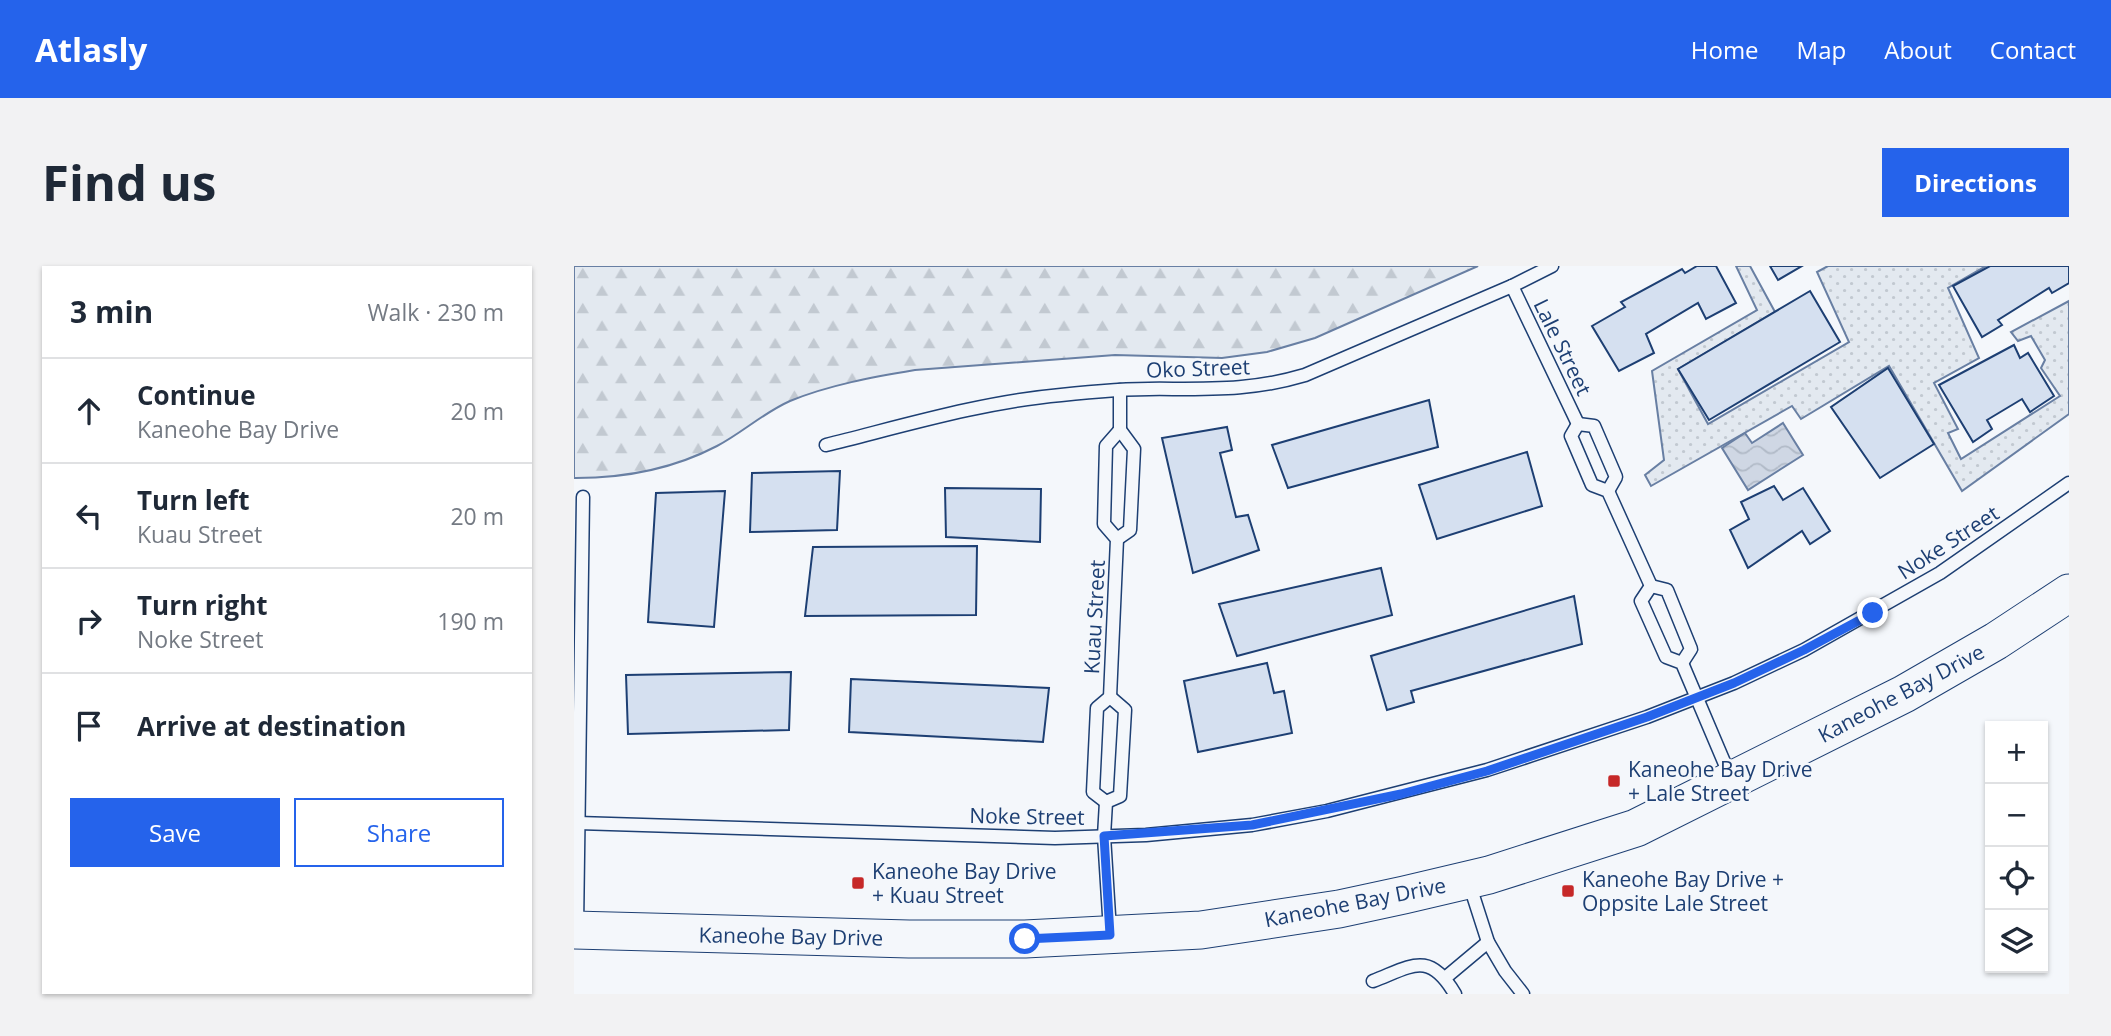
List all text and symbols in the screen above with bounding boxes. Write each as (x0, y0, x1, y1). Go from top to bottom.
text: Atlasly (35, 27, 147, 72)
text: Home (1691, 33, 1759, 66)
text: Map (1797, 33, 1846, 66)
text: About (1884, 33, 1952, 66)
text: Contact (1990, 33, 2076, 66)
button: Directions (1882, 148, 2069, 217)
text: Find us (42, 149, 216, 215)
text: 3 min (70, 291, 153, 332)
street label: Lale Street (1528, 294, 1598, 400)
text: Walk · 230 m (367, 296, 504, 328)
street label: Oko Street (1145, 352, 1251, 384)
text: Continue (137, 377, 256, 413)
icon: ahead (70, 392, 108, 430)
text: 20 m (450, 395, 504, 427)
text: Kaneohe Bay Drive (137, 413, 339, 445)
text: Turn left (137, 482, 249, 518)
icon: left (70, 497, 108, 535)
street label: Noke Street (1892, 499, 2004, 585)
text: 20 m (450, 500, 504, 532)
text: Kuau Street (137, 518, 262, 550)
street label: Kuau Street (1077, 559, 1111, 675)
text: Turn right (137, 587, 268, 623)
route end (1857, 597, 1888, 628)
icon: right (70, 602, 108, 640)
text: 190 m (437, 605, 504, 637)
text: Noke Street (137, 623, 263, 655)
street label: Kaneohe Bay Drive (1813, 637, 1989, 749)
icon: arrive (70, 707, 108, 745)
text: Arrive at destination (137, 708, 406, 744)
map controls (1985, 721, 2048, 973)
button: + (1985, 721, 2048, 784)
place label: Kaneohe Bay Drive + Lale Street (1628, 755, 1813, 807)
marker: Kaneohe Bay Drive + Lale Street (1606, 773, 1622, 789)
button: − (1985, 784, 2048, 847)
button: Save (70, 798, 280, 867)
button: Share (294, 798, 504, 867)
street label: Noke Street (969, 801, 1085, 831)
button: locate (1985, 847, 2048, 910)
place label: Kaneohe Bay Drive + Kuau Street (872, 857, 1057, 909)
place label: Kaneohe Bay Drive + Oppsite Lale Street (1582, 865, 1784, 917)
street label: Kaneohe Bay Drive (1262, 871, 1448, 933)
marker: Kaneohe Bay Drive + Kuau Street (850, 875, 866, 891)
marker: Kaneohe Bay Drive + Oppsite Lale Street (1560, 883, 1576, 899)
button: layers (1985, 910, 2048, 973)
street label: Kaneohe Bay Drive (698, 920, 884, 952)
route start (1009, 923, 1040, 954)

